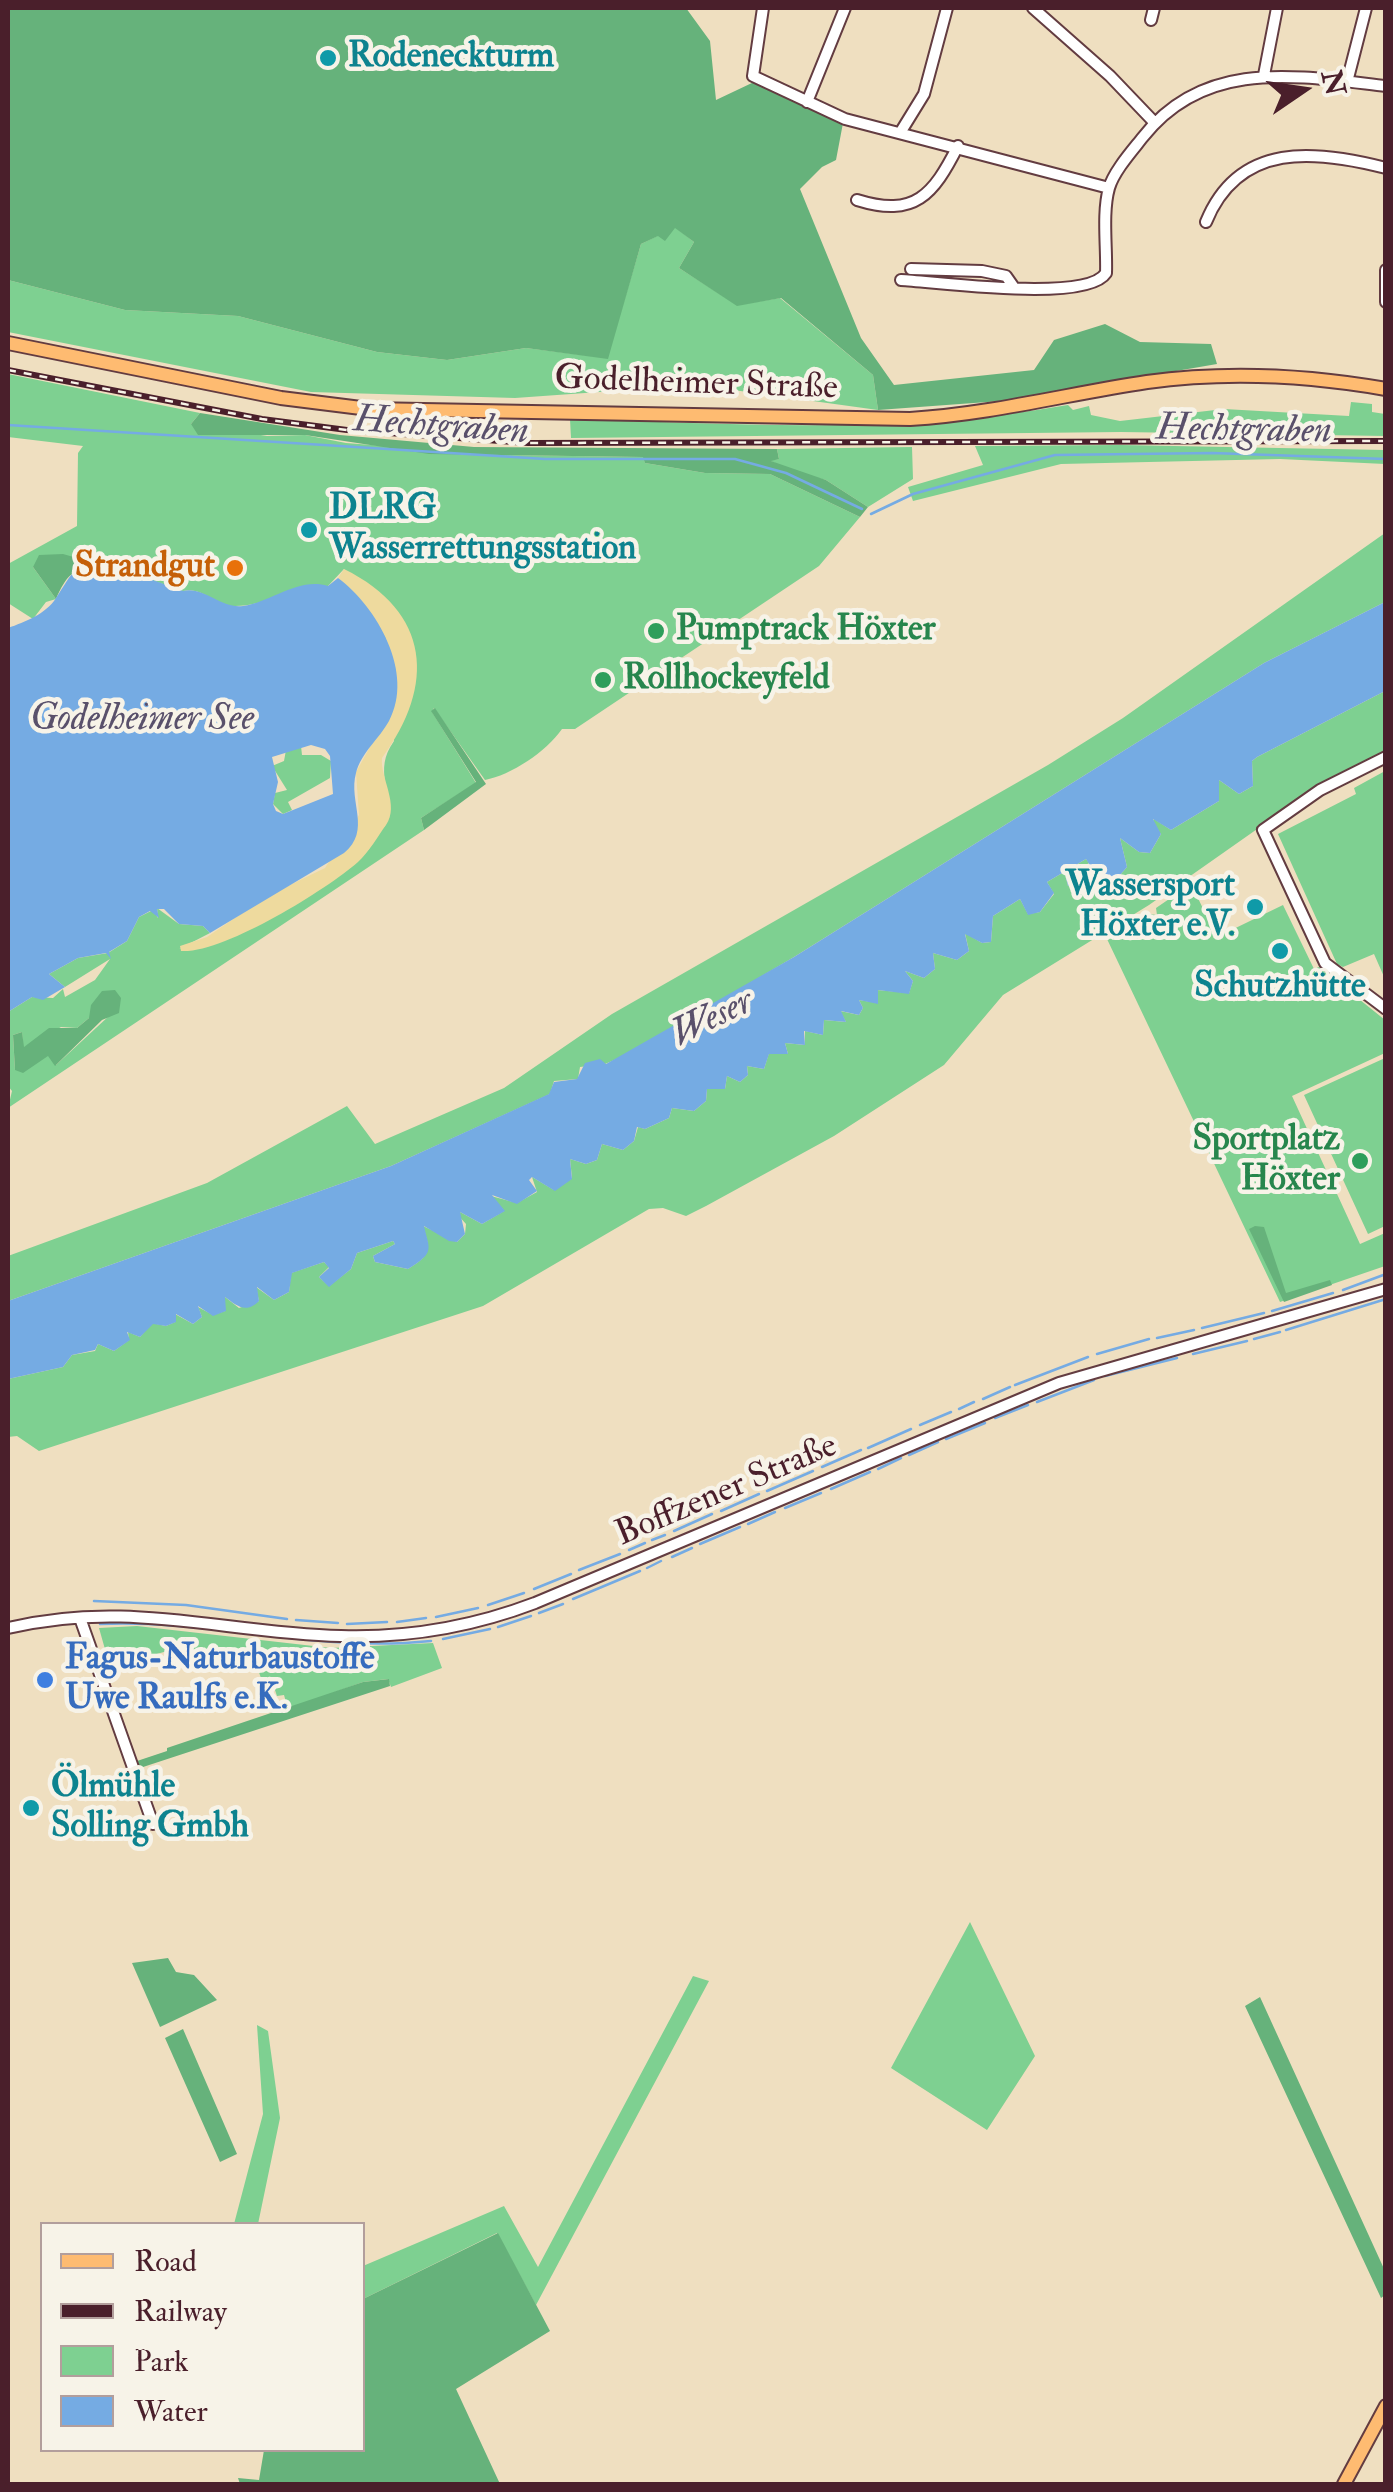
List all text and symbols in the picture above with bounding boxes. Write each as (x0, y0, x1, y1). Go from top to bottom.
place label: Rodeneckturm (348, 37, 554, 79)
north arrow (1253, 40, 1353, 140)
marker: Rodeneckturm (317, 47, 339, 69)
text: N (1313, 67, 1353, 99)
street label: Godelheimer Straße (554, 359, 838, 411)
water label: Hechtgraben (352, 399, 530, 457)
water label: Hechtgraben (1156, 408, 1332, 456)
place label: DLRG Wasserrettungsstation (329, 489, 636, 571)
marker: DLRG Wasserrettungsstation (298, 519, 320, 541)
place label: Strandgut (75, 547, 215, 589)
marker: Strandgut (224, 557, 246, 579)
place label: Pumptrack Höxter (676, 610, 936, 652)
marker: Pumptrack Höxter (645, 620, 667, 642)
place label: Rollhockeyfeld (623, 659, 830, 701)
marker: Rollhockeyfeld (592, 669, 614, 691)
water label: Godelheimer See (30, 698, 254, 744)
place label: Wassersport Höxter e.V. (1065, 866, 1235, 948)
marker: Wassersport Höxter e.V. (1244, 896, 1266, 918)
marker: Schutzhütte (1269, 940, 1291, 962)
place label: Schutzhütte (1194, 967, 1366, 1009)
water label: Weser (664, 981, 762, 1059)
place label: Sportplatz Höxter (1193, 1120, 1340, 1202)
marker: Sportplatz Höxter (1349, 1150, 1371, 1172)
street label: Boffzener Straße (610, 1427, 844, 1557)
place label: Fagus-Naturbaustoffe Uwe Raulfs e.K. (65, 1639, 375, 1721)
marker: Fagus-Naturbaustoffe Uwe Raulfs e.K. (34, 1669, 56, 1691)
place label: Ölmühle Solling Gmbh (51, 1767, 249, 1849)
marker: Ölmühle Solling Gmbh (20, 1797, 42, 1819)
legend (40, 2222, 365, 2452)
text: Road (134, 2243, 197, 2280)
text: Railway (134, 2293, 227, 2330)
text: Park (134, 2343, 189, 2380)
text: Water (134, 2393, 208, 2430)

